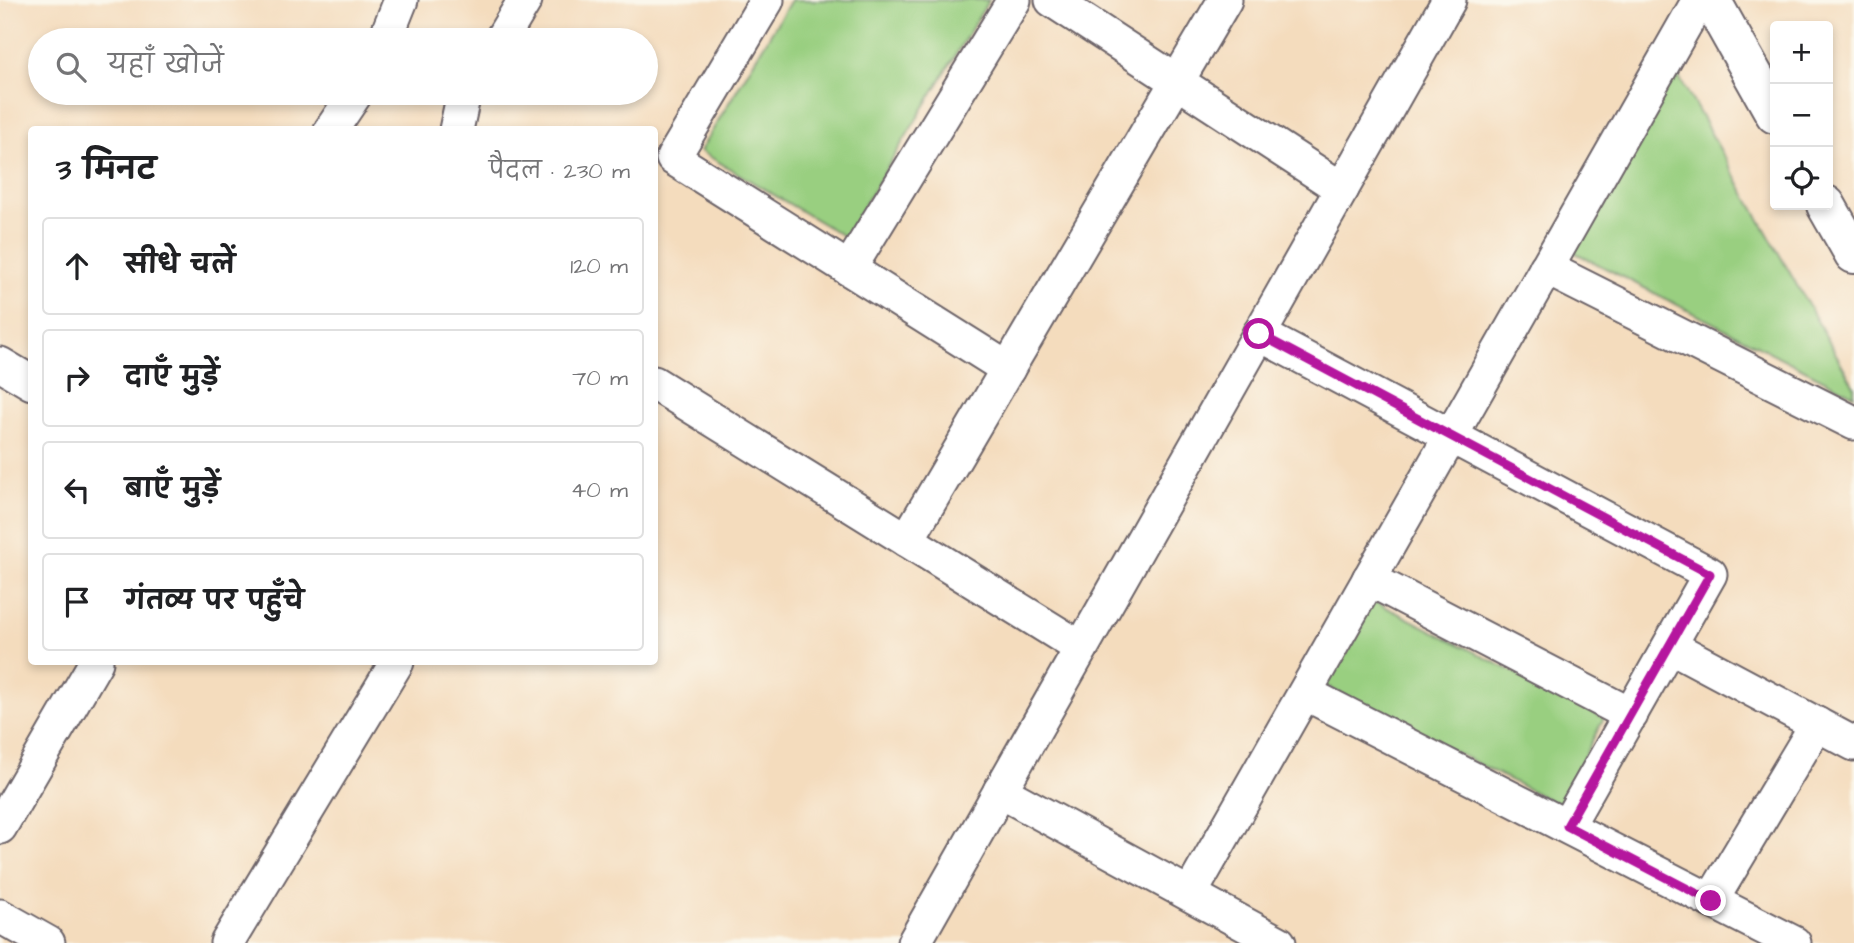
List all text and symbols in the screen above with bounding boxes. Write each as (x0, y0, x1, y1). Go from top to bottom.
map controls (1770, 21, 1833, 210)
button: + (1770, 21, 1833, 84)
search box (28, 28, 658, 105)
text: यहाँ खोजें (108, 47, 224, 83)
icon: search (52, 48, 90, 86)
button: − (1770, 84, 1833, 147)
button: locate (1770, 147, 1833, 210)
text: 3 मिनट (56, 149, 156, 191)
text: पैदल · 230 m (489, 155, 630, 187)
icon: ahead (58, 247, 96, 285)
text: सीधे चलें (125, 247, 235, 283)
text: 120 m (570, 250, 628, 282)
route start (1243, 318, 1274, 349)
icon: right (58, 359, 96, 397)
text: दाएँ मुड़ें (125, 359, 219, 395)
text: 70 m (572, 362, 628, 394)
icon: left (58, 471, 96, 509)
text: बाएँ मुड़ें (125, 471, 220, 507)
text: 40 m (571, 474, 628, 506)
icon: arrive (58, 583, 96, 621)
text: गंतव्य पर पहुँचे (125, 583, 304, 619)
route end (1695, 885, 1726, 916)

